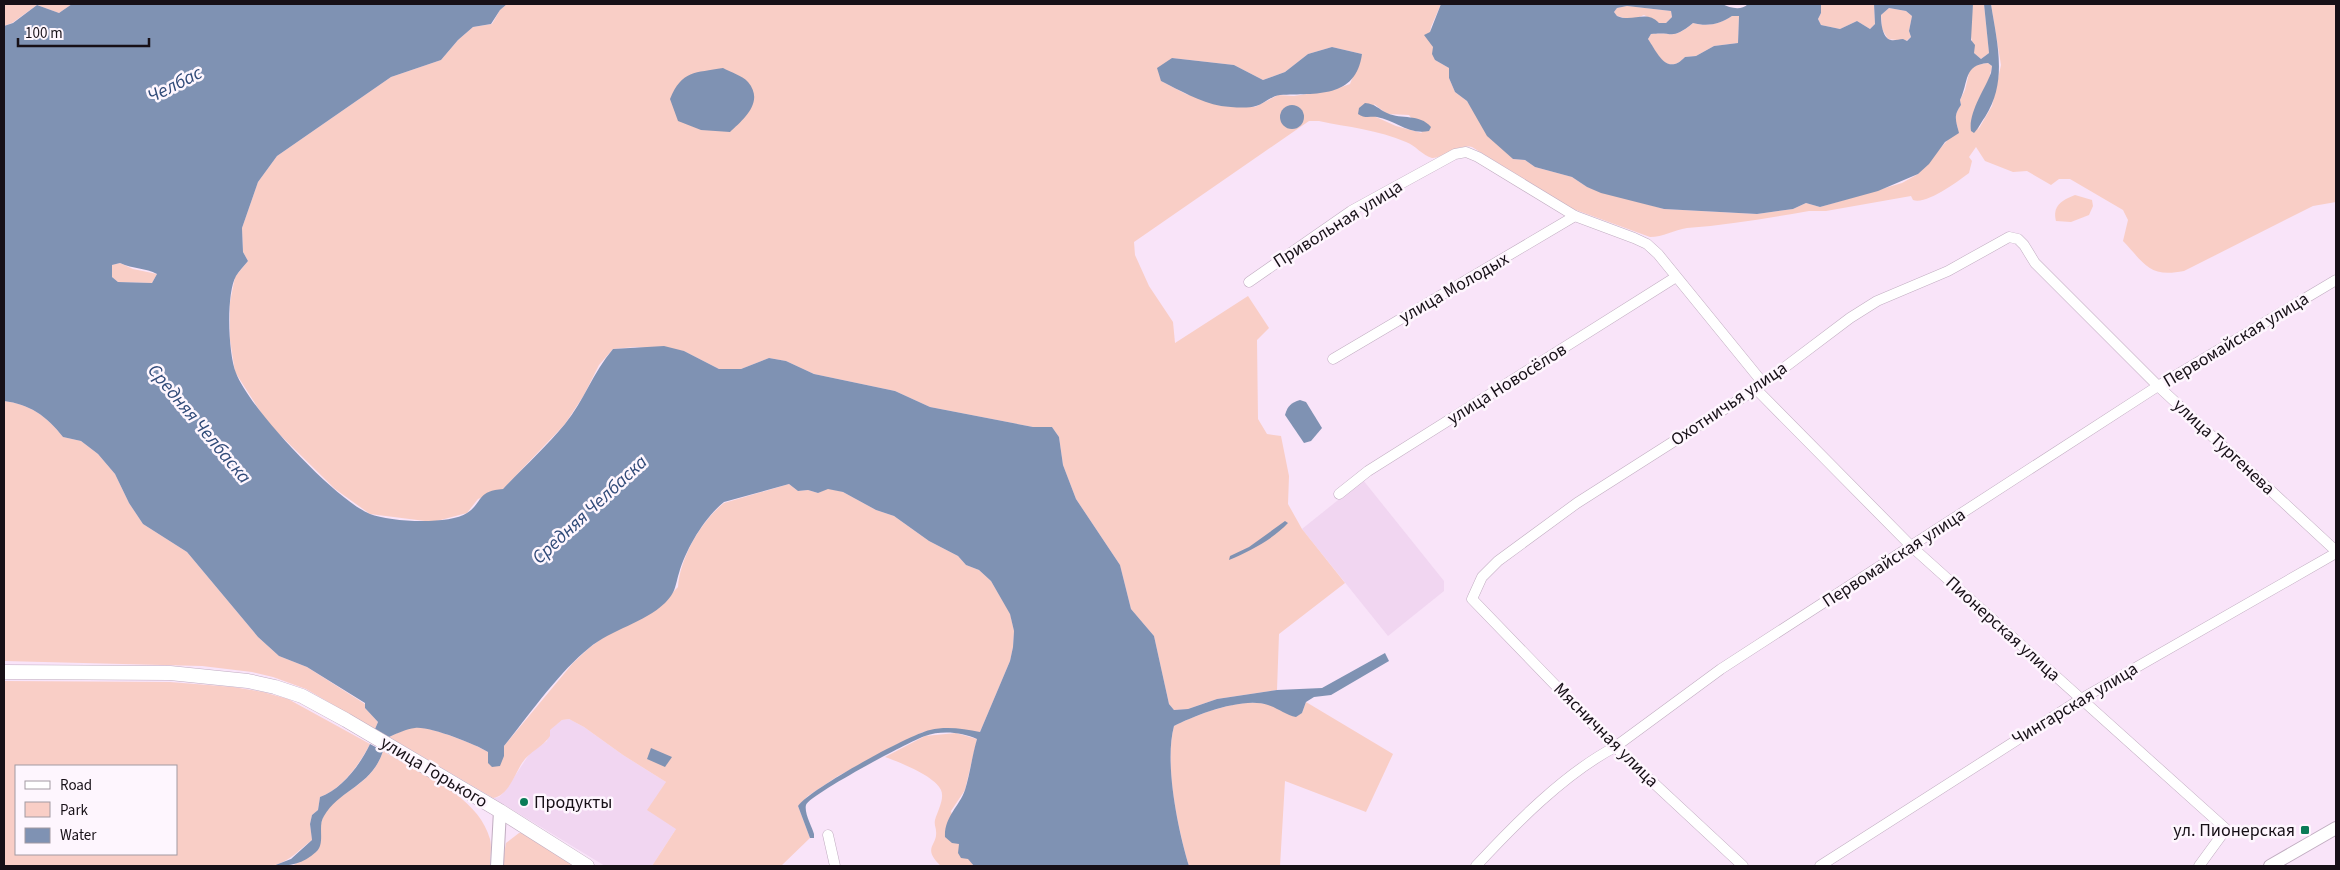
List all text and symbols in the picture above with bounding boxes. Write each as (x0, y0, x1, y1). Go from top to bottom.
scale bar (18, 15, 149, 47)
text: 100 m (25, 23, 63, 44)
water label: Челбас (143, 59, 208, 110)
street label: Привольная улица (1268, 174, 1408, 274)
street label: улица Молодых (1395, 246, 1513, 330)
street label: Первомайская улица (2158, 287, 2314, 393)
street label: улица Новосёлов (1443, 337, 1571, 431)
street label: Охотничья улица (1666, 356, 1792, 452)
water label: Средняя Челбаска (141, 358, 257, 490)
street label: улица Тургенева (2168, 393, 2280, 501)
water label: Средняя Челбаска (526, 449, 654, 571)
street label: Первомайская улица (1818, 502, 1970, 614)
street label: Пионерская улица (1940, 571, 2066, 687)
street label: Чингарская улица (2007, 656, 2143, 752)
street label: Мясничная улица (1548, 677, 1664, 793)
street label: улица Горького (376, 730, 492, 814)
legend (15, 765, 178, 855)
text: Road (60, 775, 92, 796)
place label: Продукты (534, 790, 612, 815)
marker: Продукты (518, 796, 530, 808)
text: Park (60, 800, 89, 821)
place label: ул. Пионерская (2173, 818, 2295, 843)
marker: ул. Пионерская (2299, 824, 2311, 836)
text: Water (60, 825, 97, 846)

